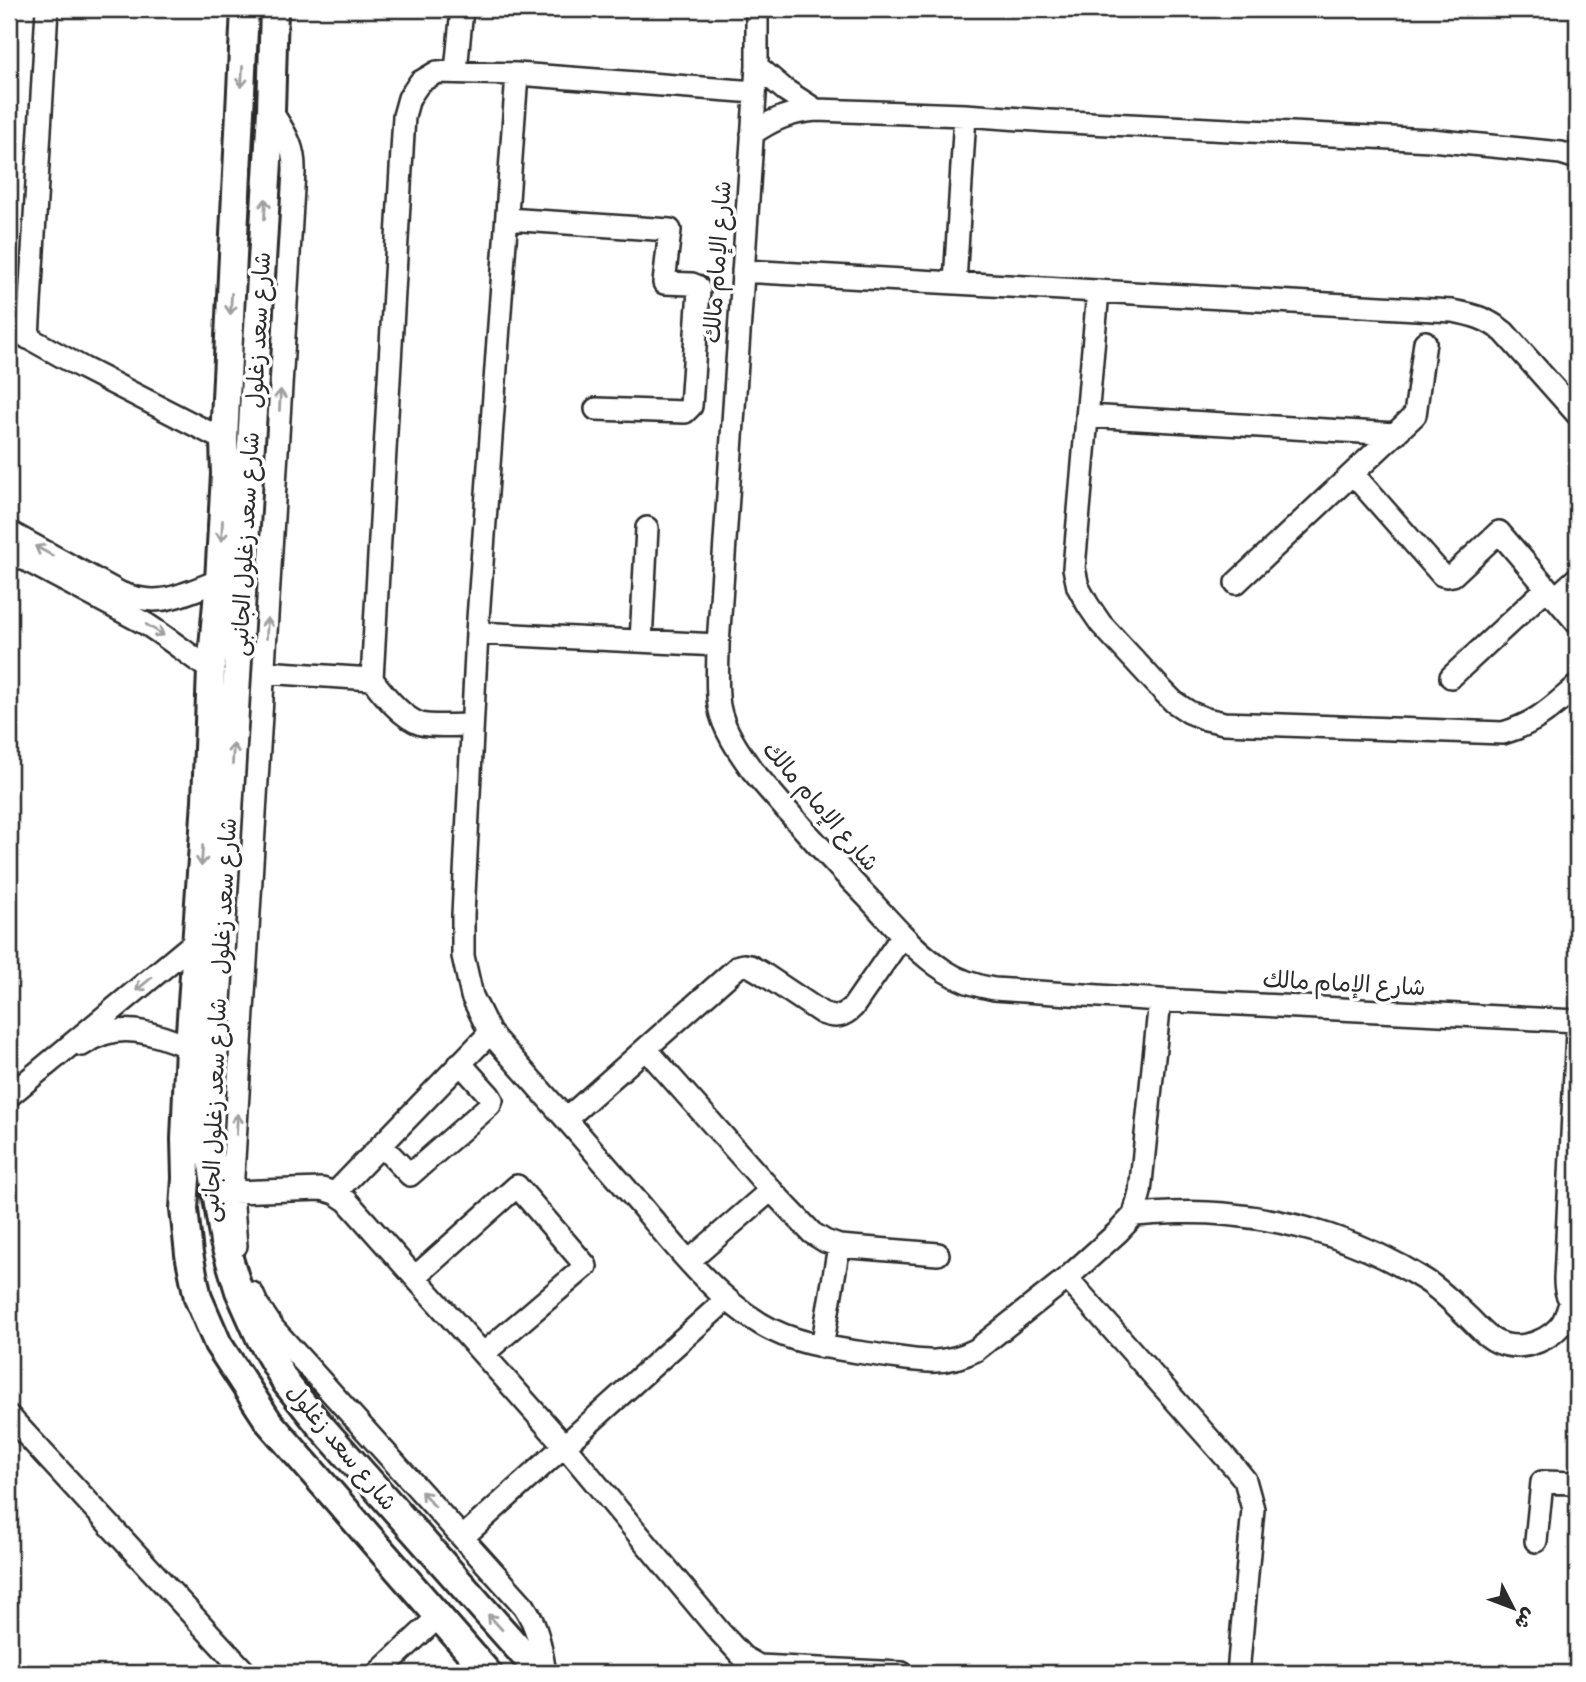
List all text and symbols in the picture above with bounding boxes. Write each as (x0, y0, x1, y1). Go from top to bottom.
one-way arrow (235, 65, 248, 88)
street label: شارع الإمام مالك (697, 180, 741, 345)
one-way arrow (259, 198, 272, 221)
street label: شارع سعد زغلول (240, 251, 278, 409)
one-way arrow (225, 292, 238, 315)
one-way arrow (273, 389, 286, 412)
street label: شارع سعد زغلول الجانبى (225, 431, 267, 657)
one-way arrow (215, 520, 228, 543)
one-way arrow (34, 544, 54, 558)
one-way arrow (260, 616, 273, 639)
one-way arrow (145, 623, 165, 637)
street label: شارع الإمام مالك (754, 735, 885, 879)
one-way arrow (226, 743, 239, 766)
street label: شارع سعد زغلول (206, 817, 244, 975)
one-way arrow (195, 844, 208, 867)
street label: شارع الإمام مالك (1262, 965, 1426, 1005)
one-way arrow (135, 977, 153, 992)
street label: شارع سعد زغلول الجانبى (196, 997, 234, 1223)
one-way arrow (230, 1112, 243, 1135)
street label: شارع سعد زغلول (279, 1378, 403, 1517)
one-way arrow (420, 1490, 436, 1508)
north arrow (1478, 1574, 1548, 1644)
text: ش (1510, 1604, 1541, 1635)
one-way arrow (487, 1613, 503, 1631)

